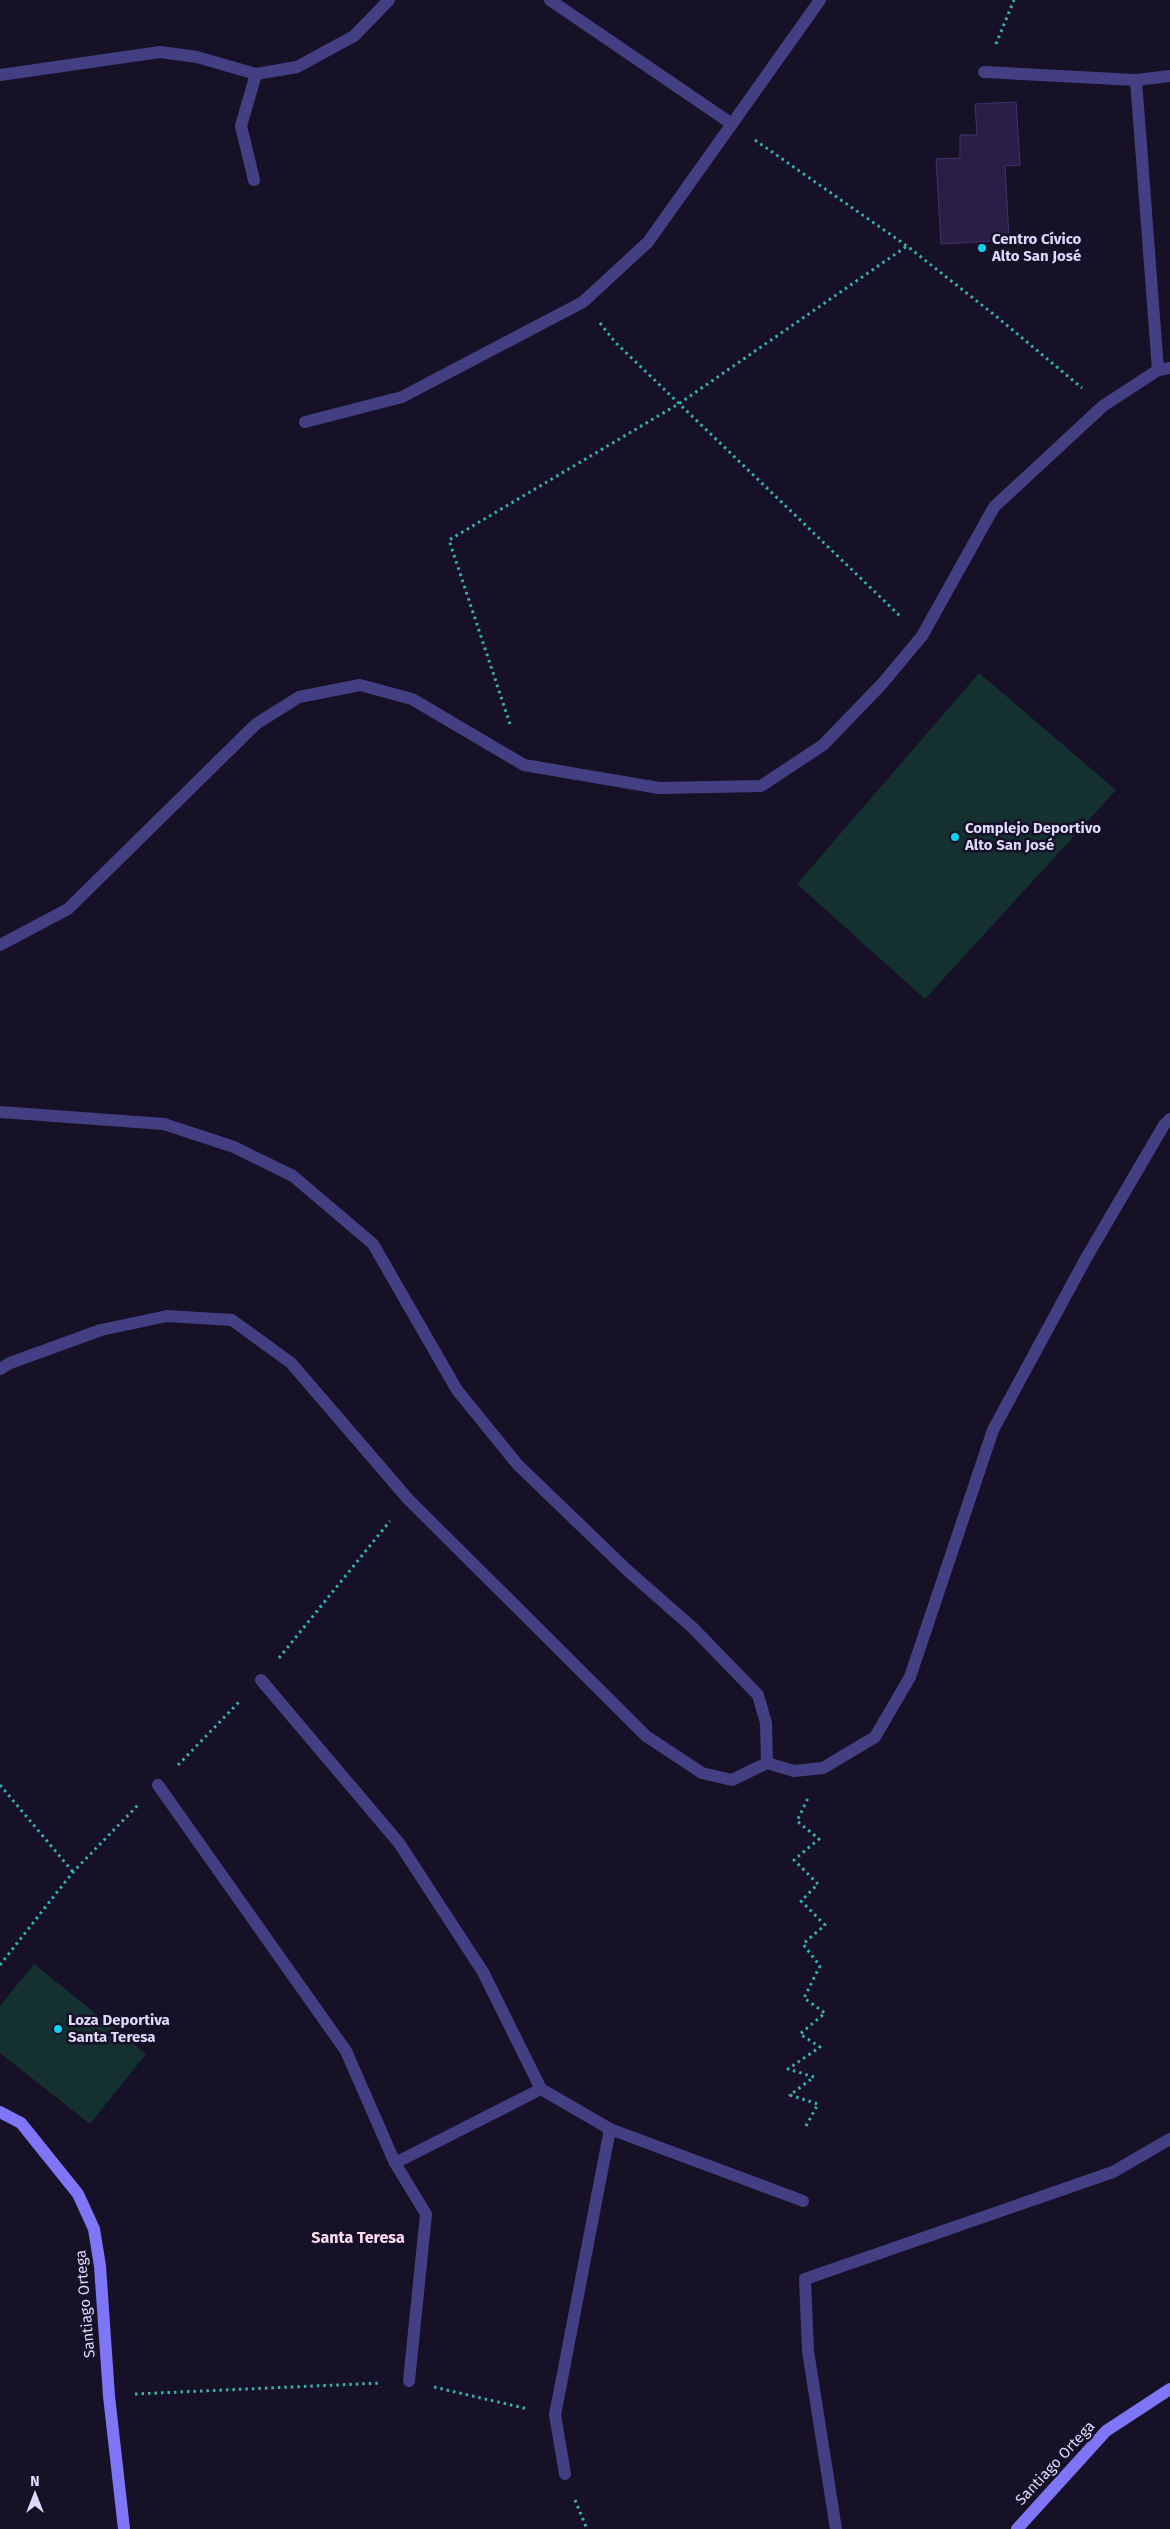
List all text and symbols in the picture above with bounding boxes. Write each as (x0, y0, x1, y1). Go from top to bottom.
place label: Centro Cívico Alto San José (991, 230, 1082, 265)
marker: Centro Cívico Alto San José (976, 242, 988, 254)
place label: Complejo Deportivo Alto San José (964, 819, 1101, 854)
marker: Complejo Deportivo Alto San José (949, 831, 961, 843)
place label: Loza Deportiva Santa Teresa (68, 2011, 170, 2046)
marker: Loza Deportiva Santa Teresa (52, 2023, 64, 2035)
district label: Santa Teresa (311, 2228, 405, 2247)
street label: Santiago Ortega (71, 2249, 99, 2359)
street label: Santiago Ortega (1011, 2417, 1099, 2509)
north arrow (10, 2469, 60, 2519)
text: N (30, 2473, 40, 2490)

